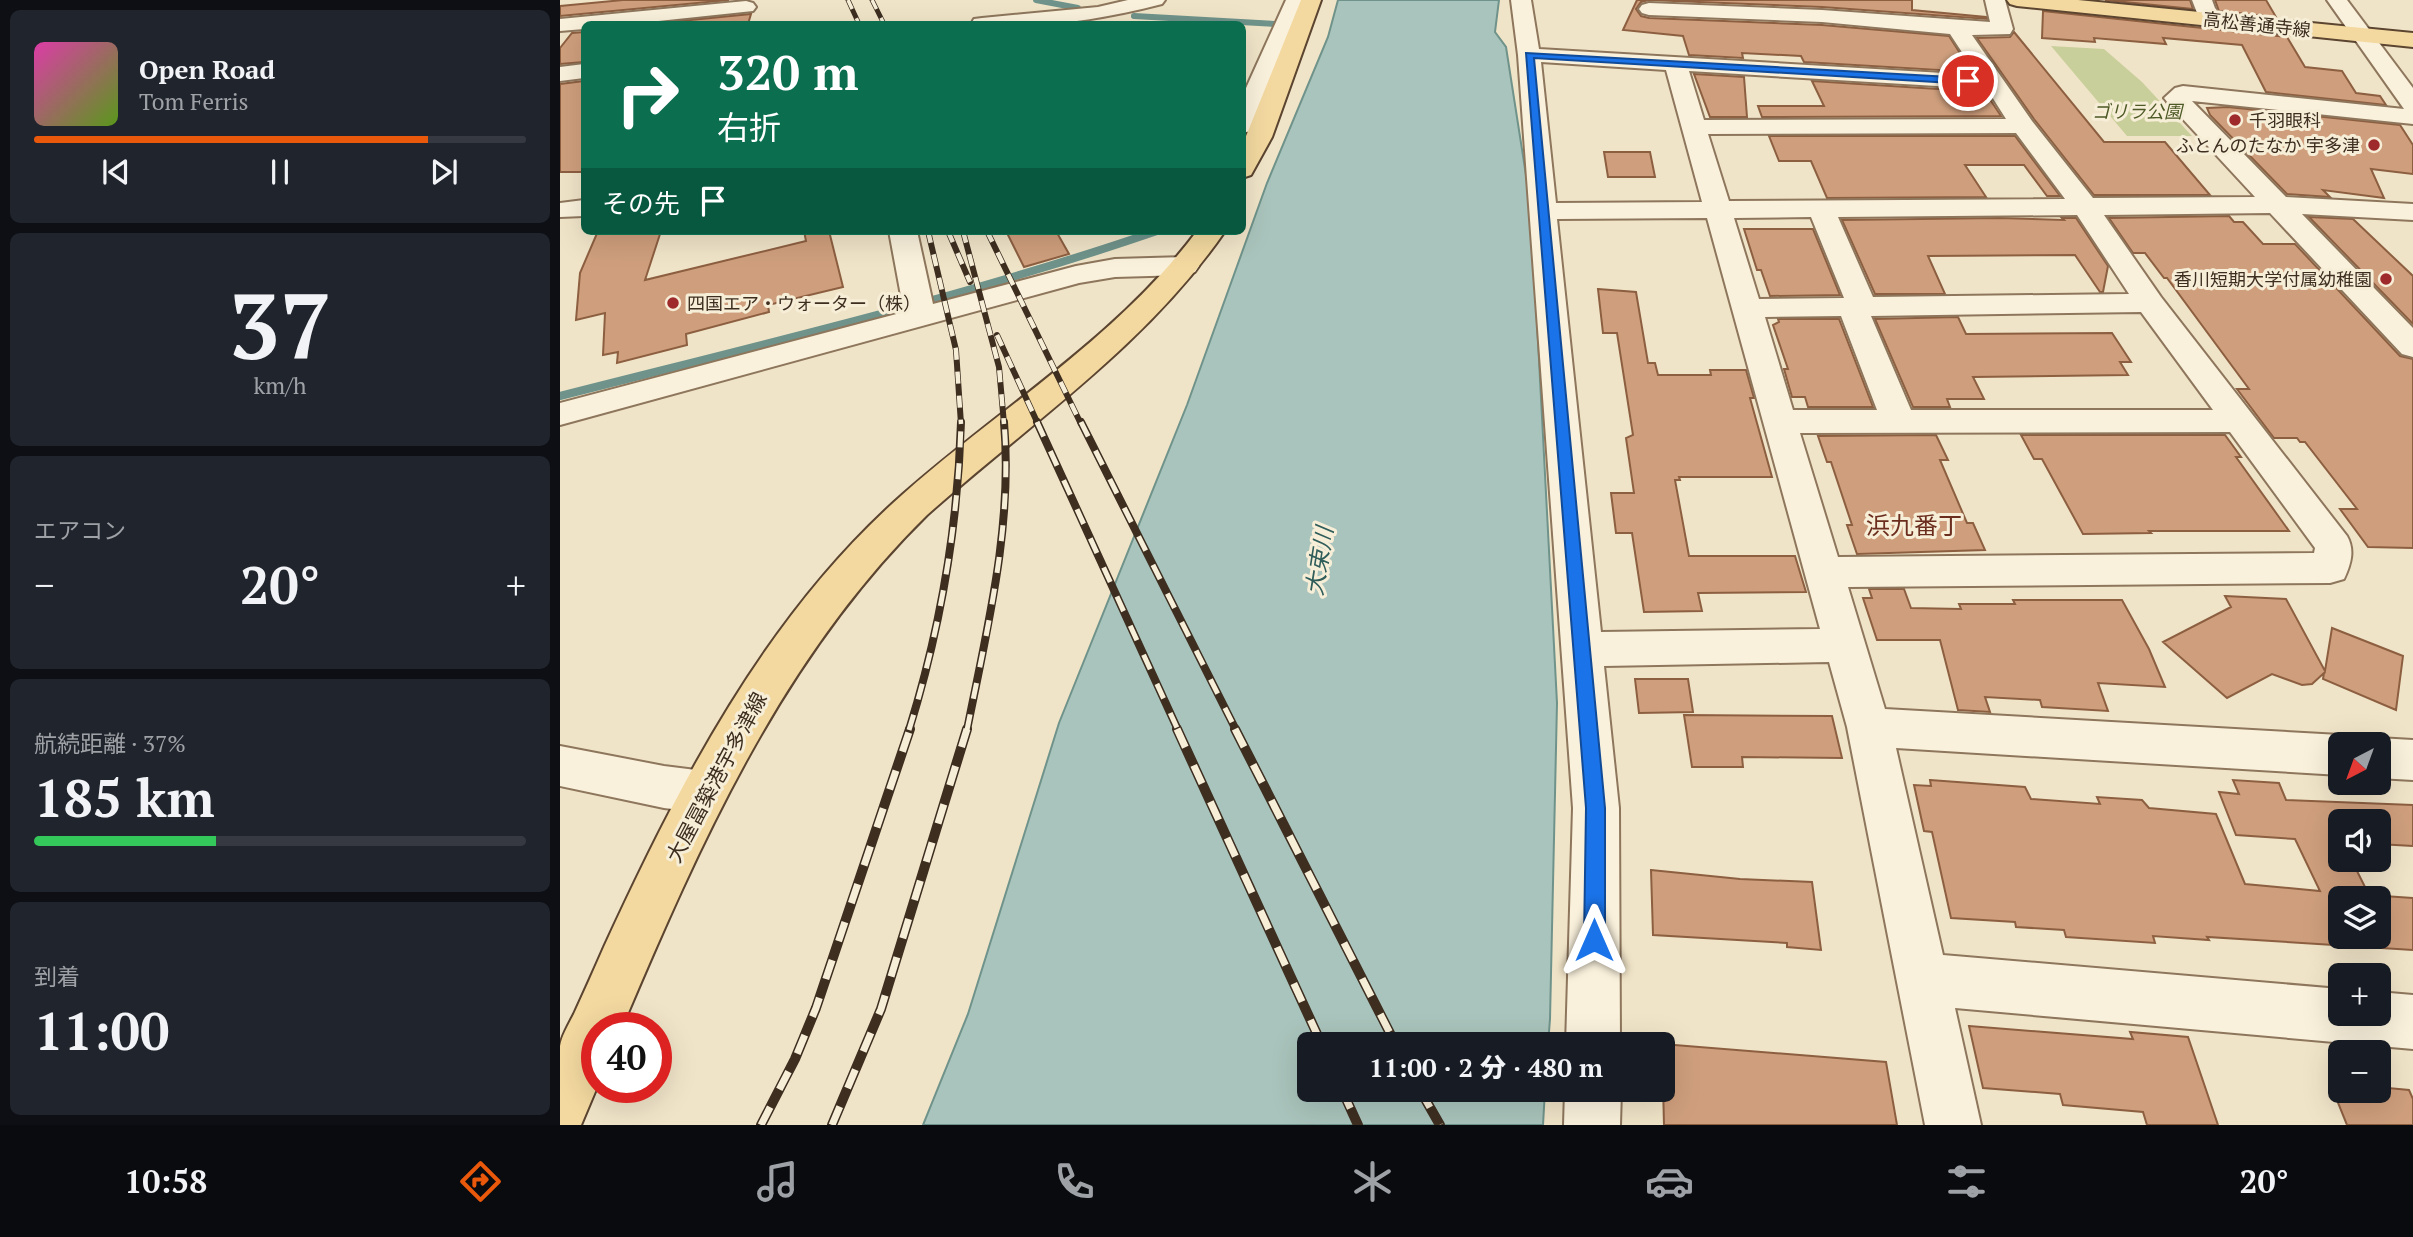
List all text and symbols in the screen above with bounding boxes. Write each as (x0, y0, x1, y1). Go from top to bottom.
street label: 高松善通寺線 (2202, 6, 2312, 42)
text: 320 m (717, 39, 859, 104)
icon: right (602, 49, 693, 140)
pin (1938, 51, 1998, 111)
text: Open Road (139, 52, 275, 86)
icon: arrive (1949, 62, 1987, 100)
text: Tom Ferris (139, 86, 249, 117)
park label: ゴリラ公園 (2092, 99, 2185, 123)
text: 右折 (717, 106, 781, 148)
place label: 千羽眼科 (2249, 108, 2321, 132)
marker: 千羽眼科 (2227, 112, 2243, 128)
place label: ふとんのたなか 宇多津 (2176, 133, 2360, 157)
marker: ふとんのたなか 宇多津 (2366, 137, 2382, 153)
icon: previous (97, 153, 135, 191)
icon: pause (261, 153, 299, 191)
icon: next (425, 153, 463, 191)
icon: arrive (694, 182, 732, 220)
text: その先 (602, 186, 680, 220)
text: 37 (229, 264, 331, 385)
place label: 香川短期大学付属幼稚園 (2174, 267, 2372, 291)
marker: 香川短期大学付属幼稚園 (2378, 271, 2394, 287)
place label: 四国エア・ウォーター（株） (687, 291, 921, 315)
marker: 四国エア・ウォーター（株） (665, 295, 681, 311)
text: km/h (253, 370, 307, 401)
district label: 浜九番丁 (1866, 509, 1962, 541)
text: エアコン (34, 515, 126, 546)
water label: 大束川 (1298, 522, 1340, 597)
text: 20° (240, 550, 320, 619)
text: − (34, 560, 54, 610)
text: + (506, 560, 526, 610)
street label: 大屋冨築港宇多津線 (659, 687, 773, 867)
text: 航続距離 · 37% (34, 728, 186, 759)
north arrow (2328, 732, 2390, 794)
map controls (2328, 732, 2391, 1103)
text: 185 km (34, 763, 215, 832)
button: sound (2328, 809, 2391, 872)
button: layers (2328, 886, 2391, 949)
position arrow (1557, 903, 1631, 977)
text: 到着 (34, 961, 80, 992)
button: + (2328, 963, 2391, 1026)
text: 11:00 (34, 996, 169, 1065)
speed limit sign: 40 (581, 1012, 672, 1103)
button: − (2328, 1040, 2391, 1103)
text: 11:00 · 2 分 · 480 m (1369, 1050, 1603, 1084)
icon: directions (456, 1157, 505, 1206)
icon: music (753, 1157, 802, 1206)
icon: phone (1050, 1157, 1099, 1206)
icon: climate (1348, 1157, 1397, 1206)
icon: car (1645, 1157, 1694, 1206)
icon: filters (1942, 1157, 1991, 1206)
text: 10:58 (124, 1160, 207, 1202)
text: 20° (2239, 1160, 2289, 1202)

